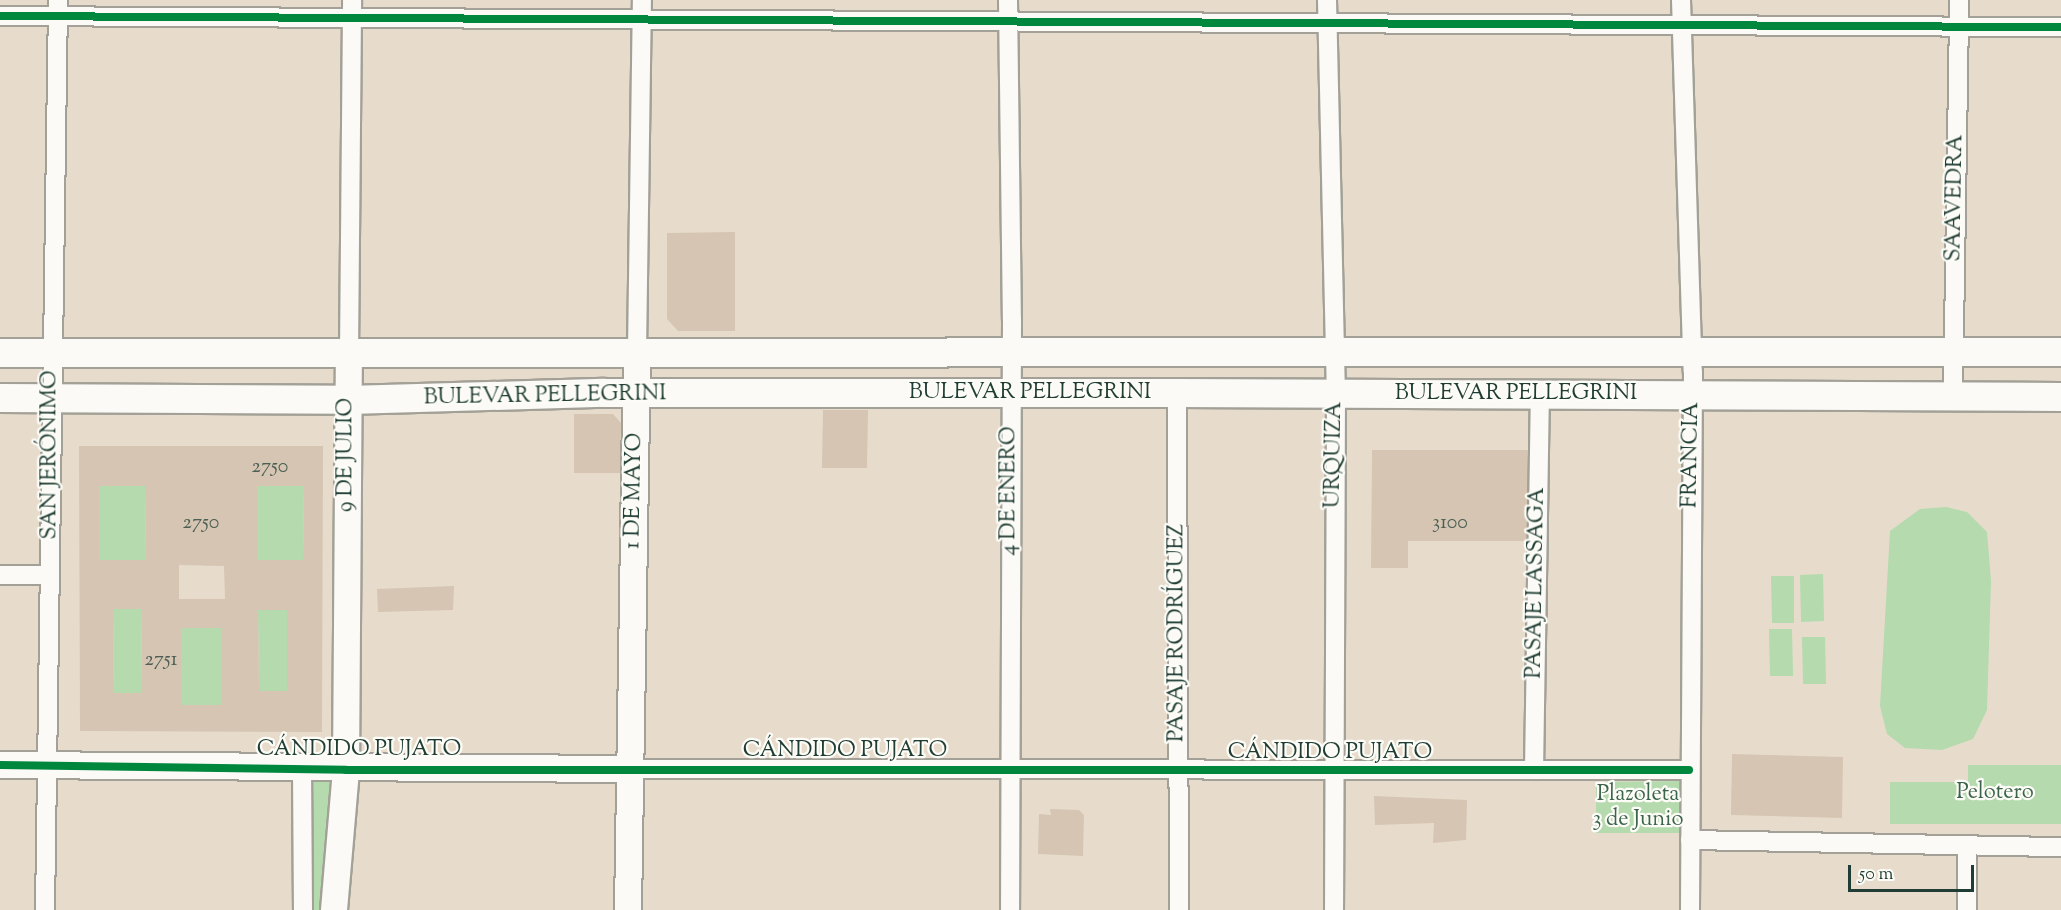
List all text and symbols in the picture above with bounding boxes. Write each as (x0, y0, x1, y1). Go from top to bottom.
street label: SAAVEDRA (1942, 134, 1970, 262)
street label: SAN JERÓNIMO (38, 370, 64, 540)
street label: BULEVAR PELLEGRINI (909, 381, 1151, 407)
street label: BULEVAR PELLEGRINI (423, 382, 667, 412)
street label: BULEVAR PELLEGRINI (1395, 382, 1637, 408)
street label: 9 DE JULIO (334, 398, 360, 512)
street label: URQUIZA (1321, 401, 1349, 509)
street label: FRANCIA (1678, 402, 1706, 508)
street label: 4 DE ENERO (997, 426, 1023, 556)
street label: 1 DE MAYO (621, 433, 649, 549)
house number: 2750 (252, 455, 288, 479)
street label: PASAJE LASSAGA (1522, 487, 1552, 679)
house number: 2750 (183, 511, 219, 535)
house number: 3100 (1432, 511, 1468, 535)
street label: PASAJE RODRÍGUEZ (1165, 524, 1191, 742)
house number: 2751 (144, 648, 178, 672)
street label: CÁNDIDO PUJATO (257, 738, 461, 764)
street label: CÁNDIDO PUJATO (743, 739, 947, 765)
street label: CÁNDIDO PUJATO (1228, 741, 1432, 767)
park label: Pelotero (1956, 781, 2034, 807)
park label: Plazoleta 3 de Junio (1593, 782, 1683, 834)
scale bar (1851, 853, 1977, 891)
text: 50 m (1859, 862, 1893, 888)

